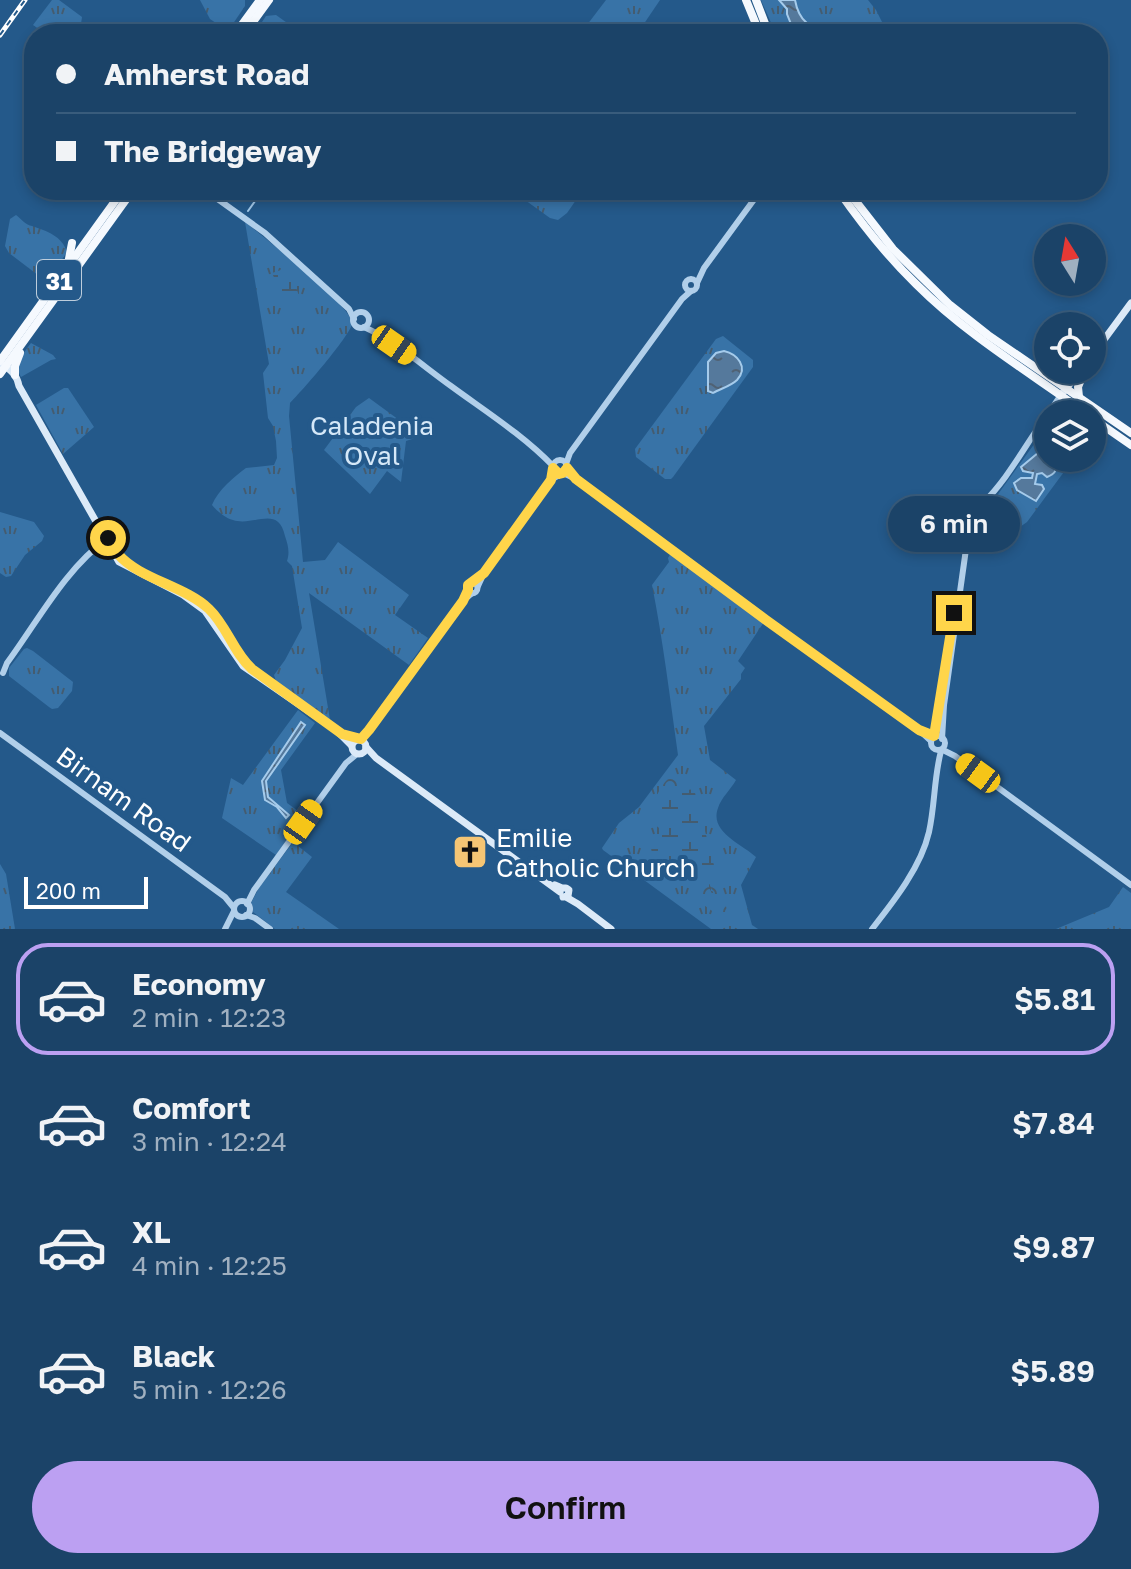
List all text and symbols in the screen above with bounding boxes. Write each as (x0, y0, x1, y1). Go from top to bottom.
text: Amherst Road (104, 56, 310, 92)
text: The Bridgeway (104, 133, 321, 169)
north arrow (1034, 224, 1106, 296)
map controls (1034, 224, 1106, 472)
road number: 31 (37, 260, 81, 300)
button: locate (1034, 312, 1106, 384)
car (367, 321, 421, 369)
button: layers (1034, 400, 1106, 472)
park label: Caladenia Oval (310, 410, 434, 471)
callout: 6 min (888, 497, 1020, 553)
text: 6 min (920, 508, 988, 539)
route start (90, 520, 126, 556)
route end (936, 595, 972, 631)
street label: Birnam Road (51, 740, 197, 858)
car (952, 749, 1004, 797)
car (279, 795, 327, 849)
place label: Emilie Catholic Church (496, 822, 696, 883)
church icon: Emilie Catholic Church (451, 833, 489, 871)
scale bar (24, 873, 148, 909)
text: 200 m (36, 877, 101, 904)
icon: car (36, 963, 108, 1035)
text: Economy (132, 966, 266, 1002)
text: $5.81 (1014, 981, 1095, 1017)
text: 2 min · 12:23 (132, 1002, 286, 1033)
icon: car (36, 1087, 108, 1159)
text: Comfort (132, 1090, 251, 1126)
text: $7.84 (1012, 1105, 1095, 1141)
text: 3 min · 12:24 (132, 1126, 287, 1157)
icon: car (36, 1211, 108, 1283)
text: XL (132, 1214, 171, 1250)
text: $9.87 (1012, 1229, 1095, 1265)
text: 4 min · 12:25 (132, 1250, 287, 1281)
icon: car (36, 1335, 108, 1407)
text: Black (132, 1338, 215, 1374)
text: $5.89 (1010, 1353, 1095, 1389)
text: 5 min · 12:26 (132, 1374, 287, 1405)
button: Confirm (32, 1461, 1099, 1553)

